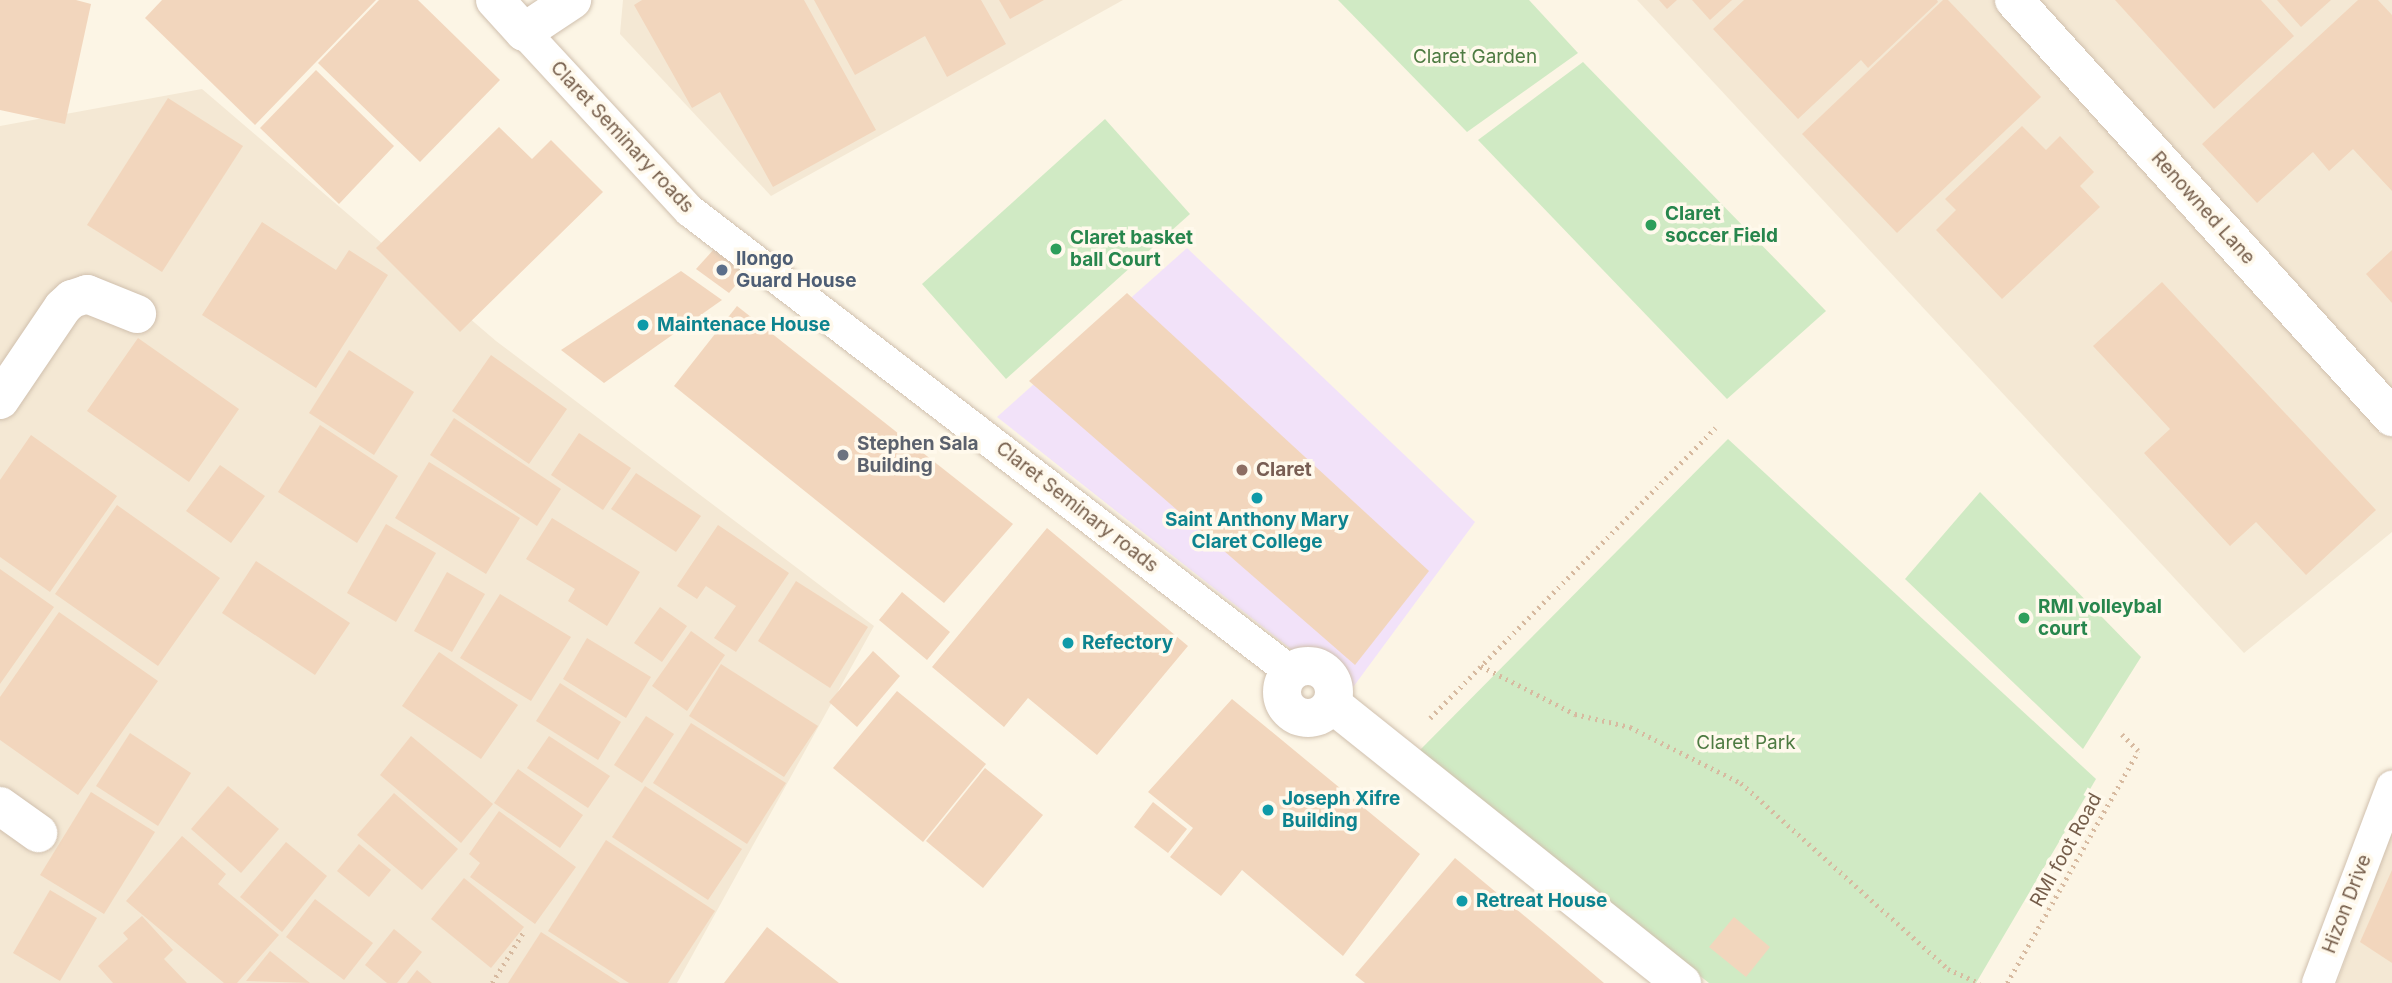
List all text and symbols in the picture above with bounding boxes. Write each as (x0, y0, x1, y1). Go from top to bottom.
park label: Claret Garden (1413, 46, 1537, 68)
street label: Claret Seminary roads (546, 56, 698, 218)
street label: Renowned Lane (2146, 147, 2260, 269)
place label: Claret soccer Field (1665, 203, 1778, 247)
marker: Claret soccer Field (1643, 217, 1659, 233)
place label: Claret basket ball Court (1070, 227, 1193, 271)
marker: Claret basket ball Court (1048, 241, 1064, 257)
place label: Ilongo Guard House (736, 248, 857, 292)
marker: Ilongo Guard House (714, 262, 730, 278)
place label: Maintenace House (657, 314, 830, 336)
marker: Maintenace House (635, 317, 651, 333)
place label: Stephen Sala Building (857, 433, 979, 477)
street label: Claret Seminary roads (991, 437, 1163, 577)
marker: Stephen Sala Building (835, 447, 851, 463)
place label: Claret (1256, 459, 1312, 481)
marker: Claret (1234, 462, 1250, 478)
marker: Saint Anthony Mary Claret College (1249, 490, 1265, 506)
place label: Saint Anthony Mary Claret College (1165, 509, 1349, 553)
place label: RMI volleybal court (2038, 596, 2162, 640)
marker: RMI volleybal court (2016, 610, 2032, 626)
place label: Refectory (1082, 632, 1173, 654)
marker: Refectory (1060, 635, 1076, 651)
park label: Claret Park (1696, 732, 1796, 754)
place label: Joseph Xifre Building (1282, 788, 1400, 832)
street label: RMI foot Road (2025, 789, 2107, 911)
marker: Joseph Xifre Building (1260, 802, 1276, 818)
street label: Hizon Drive (2318, 851, 2376, 957)
place label: Retreat House (1476, 890, 1607, 912)
marker: Retreat House (1454, 893, 1470, 909)

